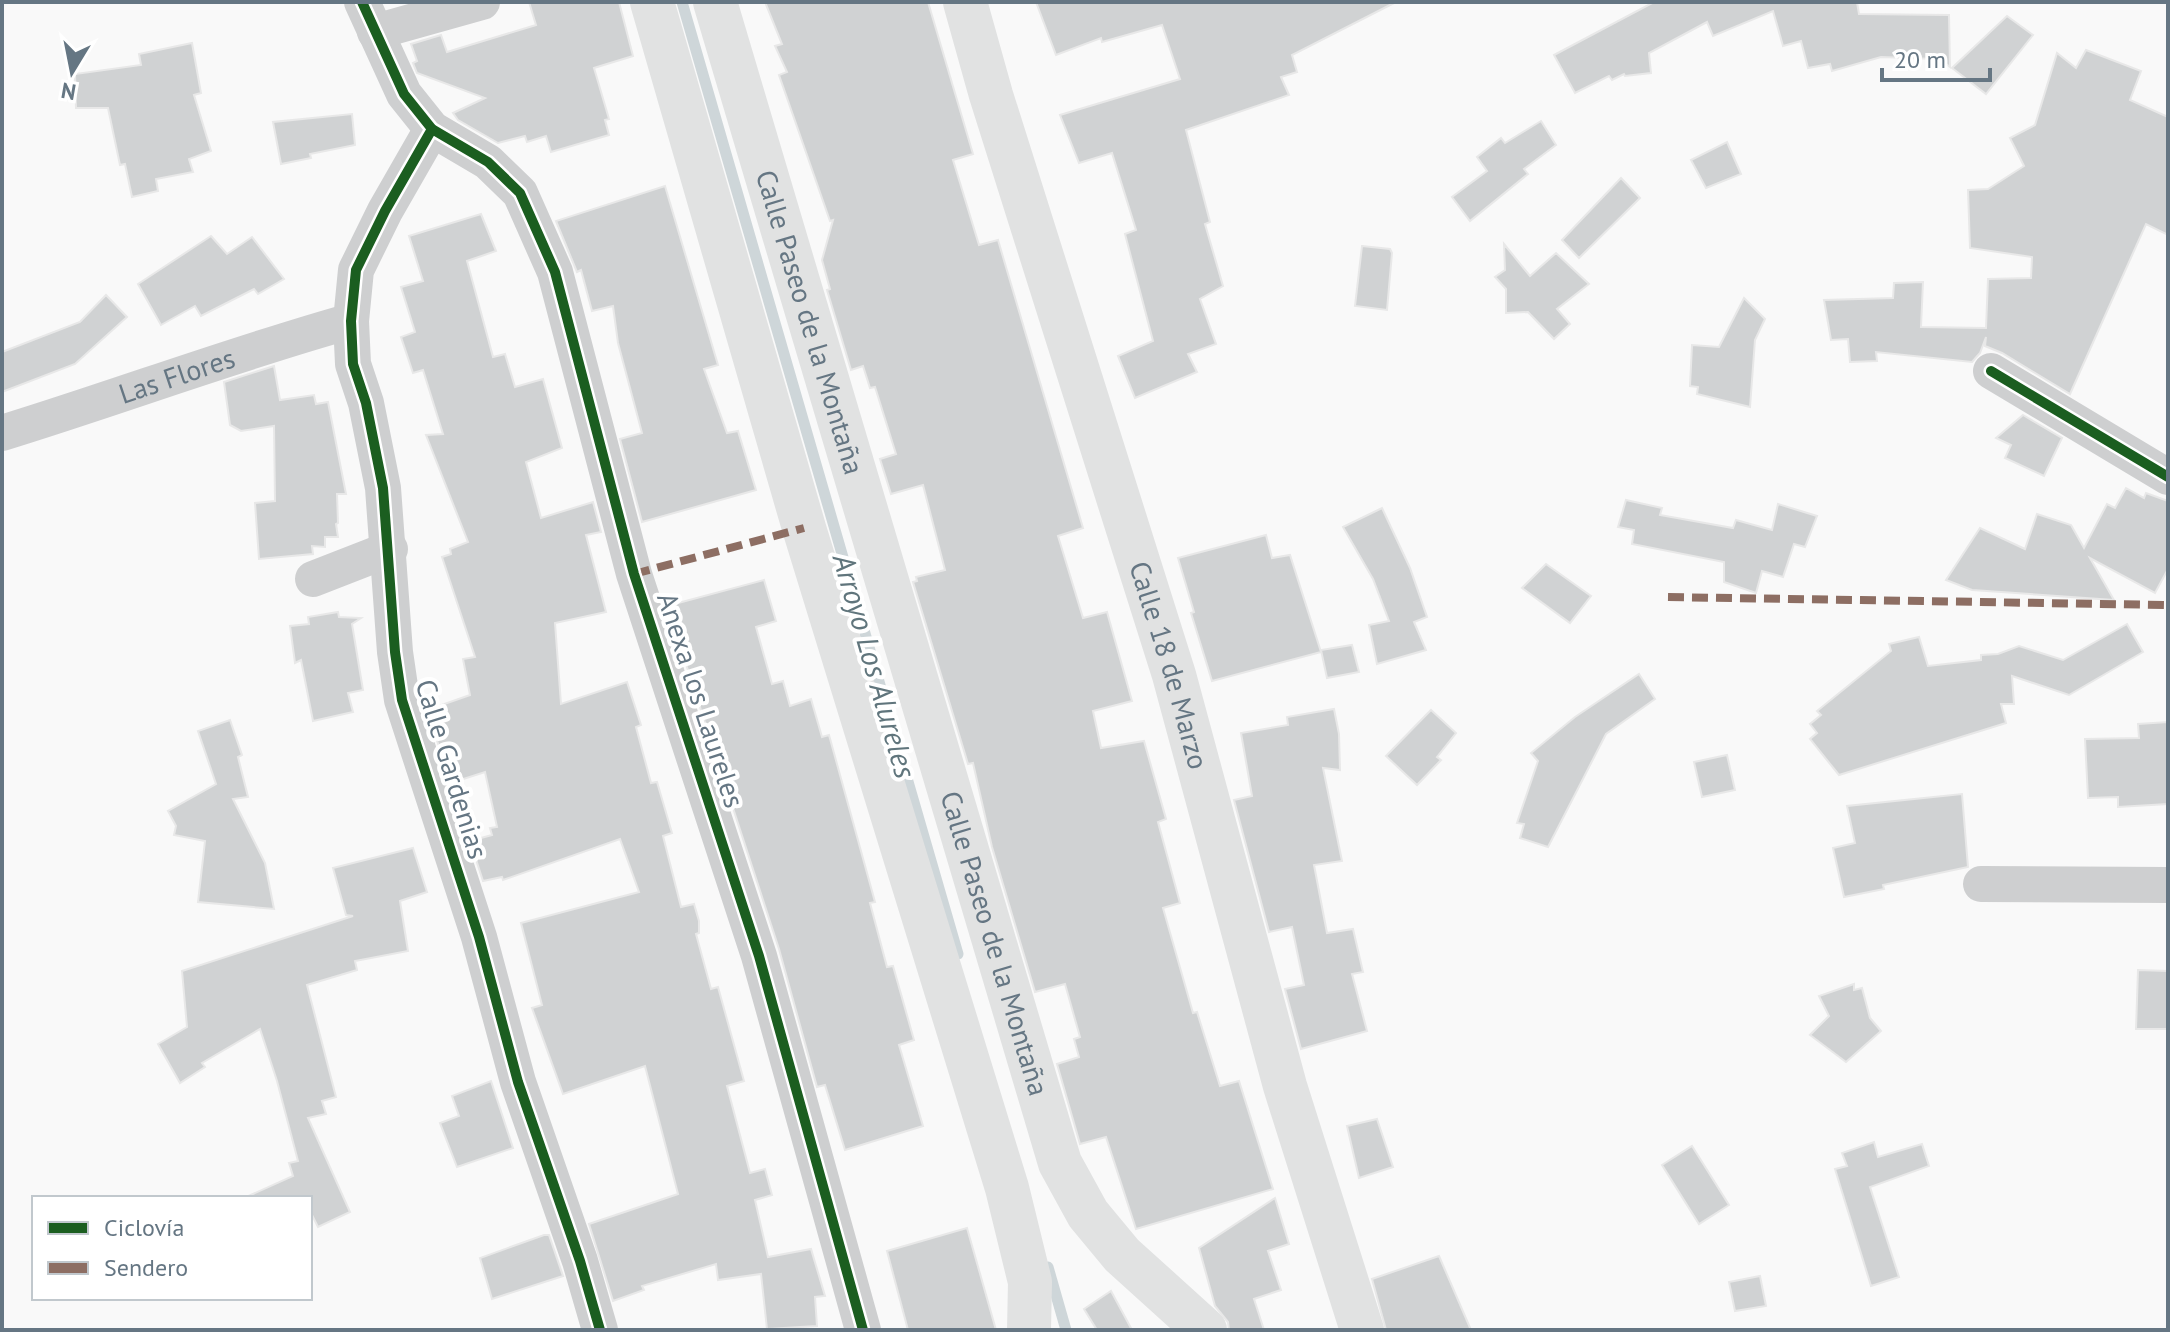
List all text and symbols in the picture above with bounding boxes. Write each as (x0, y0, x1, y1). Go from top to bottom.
north arrow (32, 32, 112, 112)
scale bar (1882, 32, 1990, 82)
text: 20 m (1894, 44, 1946, 75)
text: N (59, 77, 78, 107)
street label: Calle Paseo de la Montaña (748, 165, 873, 479)
street label: Las Flores (114, 339, 240, 412)
water label: Arroyo Los Alureles (824, 548, 926, 782)
street label: Calle 18 de Marzo (1121, 557, 1218, 773)
street label: Anexa los Laureles (649, 587, 754, 812)
street label: Calle Gardenias (408, 675, 497, 863)
street label: Calle Paseo de la Montaña (932, 787, 1058, 1100)
legend (32, 1196, 312, 1300)
text: Ciclovía (104, 1212, 184, 1243)
text: Sendero (104, 1252, 188, 1283)

